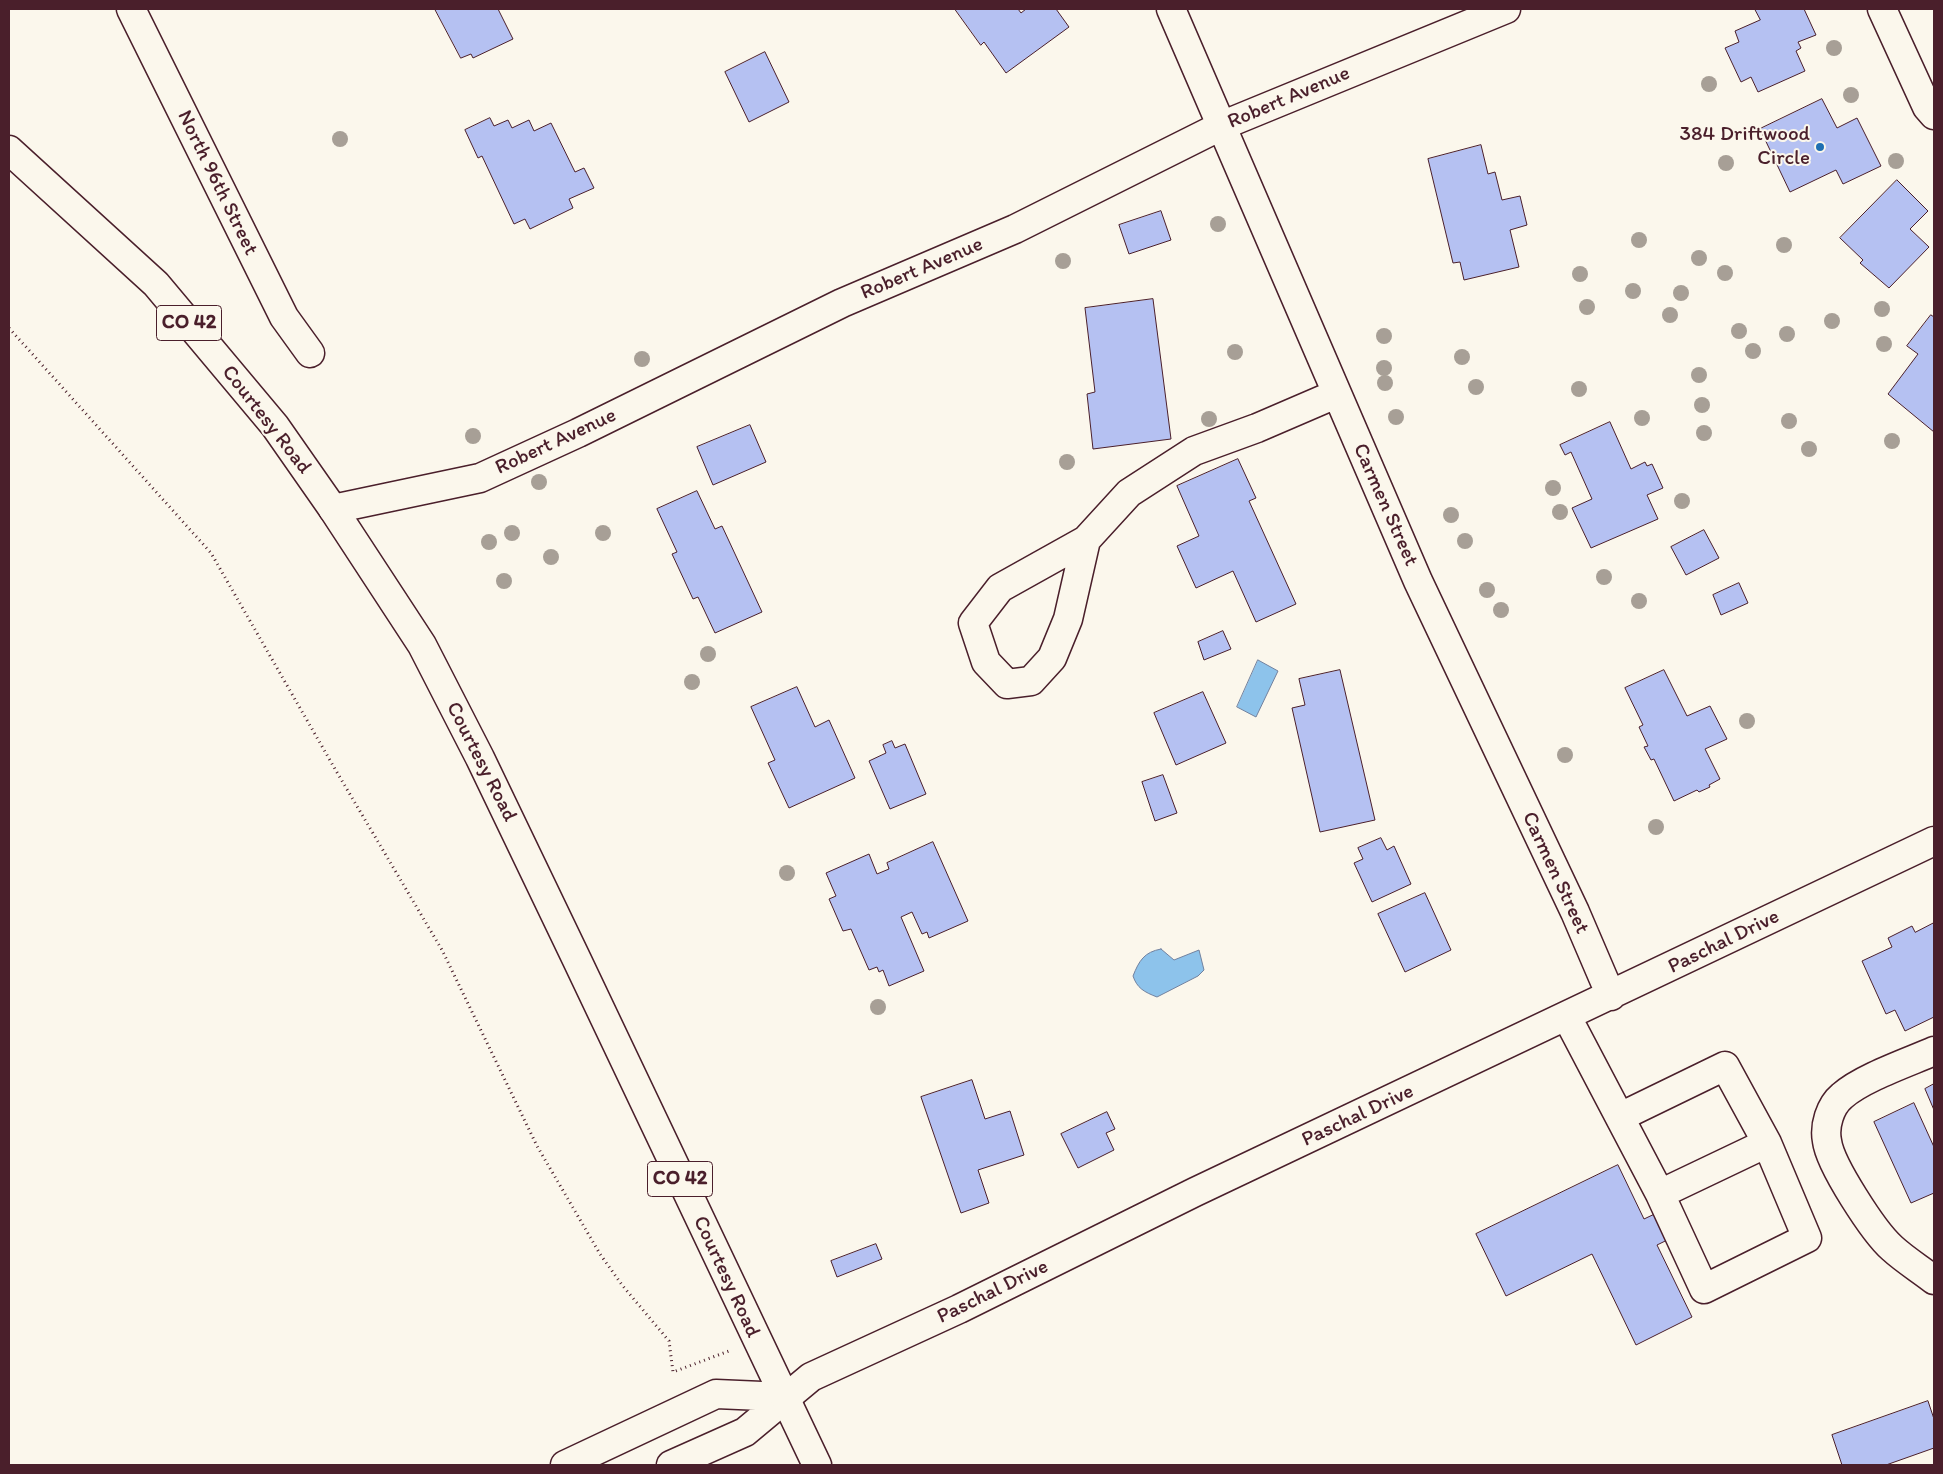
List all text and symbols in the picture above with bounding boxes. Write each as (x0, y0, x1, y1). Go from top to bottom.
street label: Robert Avenue (1224, 61, 1354, 135)
street label: North 96th Street (171, 106, 263, 260)
place label: 384 Driftwood Circle (1680, 122, 1810, 172)
marker: 384 Driftwood Circle (1814, 141, 1826, 153)
street label: Robert Avenue (857, 232, 987, 306)
road number: CO 42 (156, 306, 222, 340)
street label: Courtesy Road (216, 361, 316, 479)
street label: Robert Avenue (492, 403, 620, 481)
street label: Carmen Street (1347, 440, 1423, 570)
street label: Courtesy Road (440, 698, 522, 826)
street label: Carmen Street (1516, 808, 1594, 938)
street label: Paschal Drive (1664, 904, 1784, 980)
street label: Paschal Drive (1298, 1079, 1418, 1153)
road number: CO 42 (648, 1162, 712, 1196)
street label: Courtesy Road (687, 1212, 765, 1342)
street label: Paschal Drive (933, 1254, 1053, 1330)

